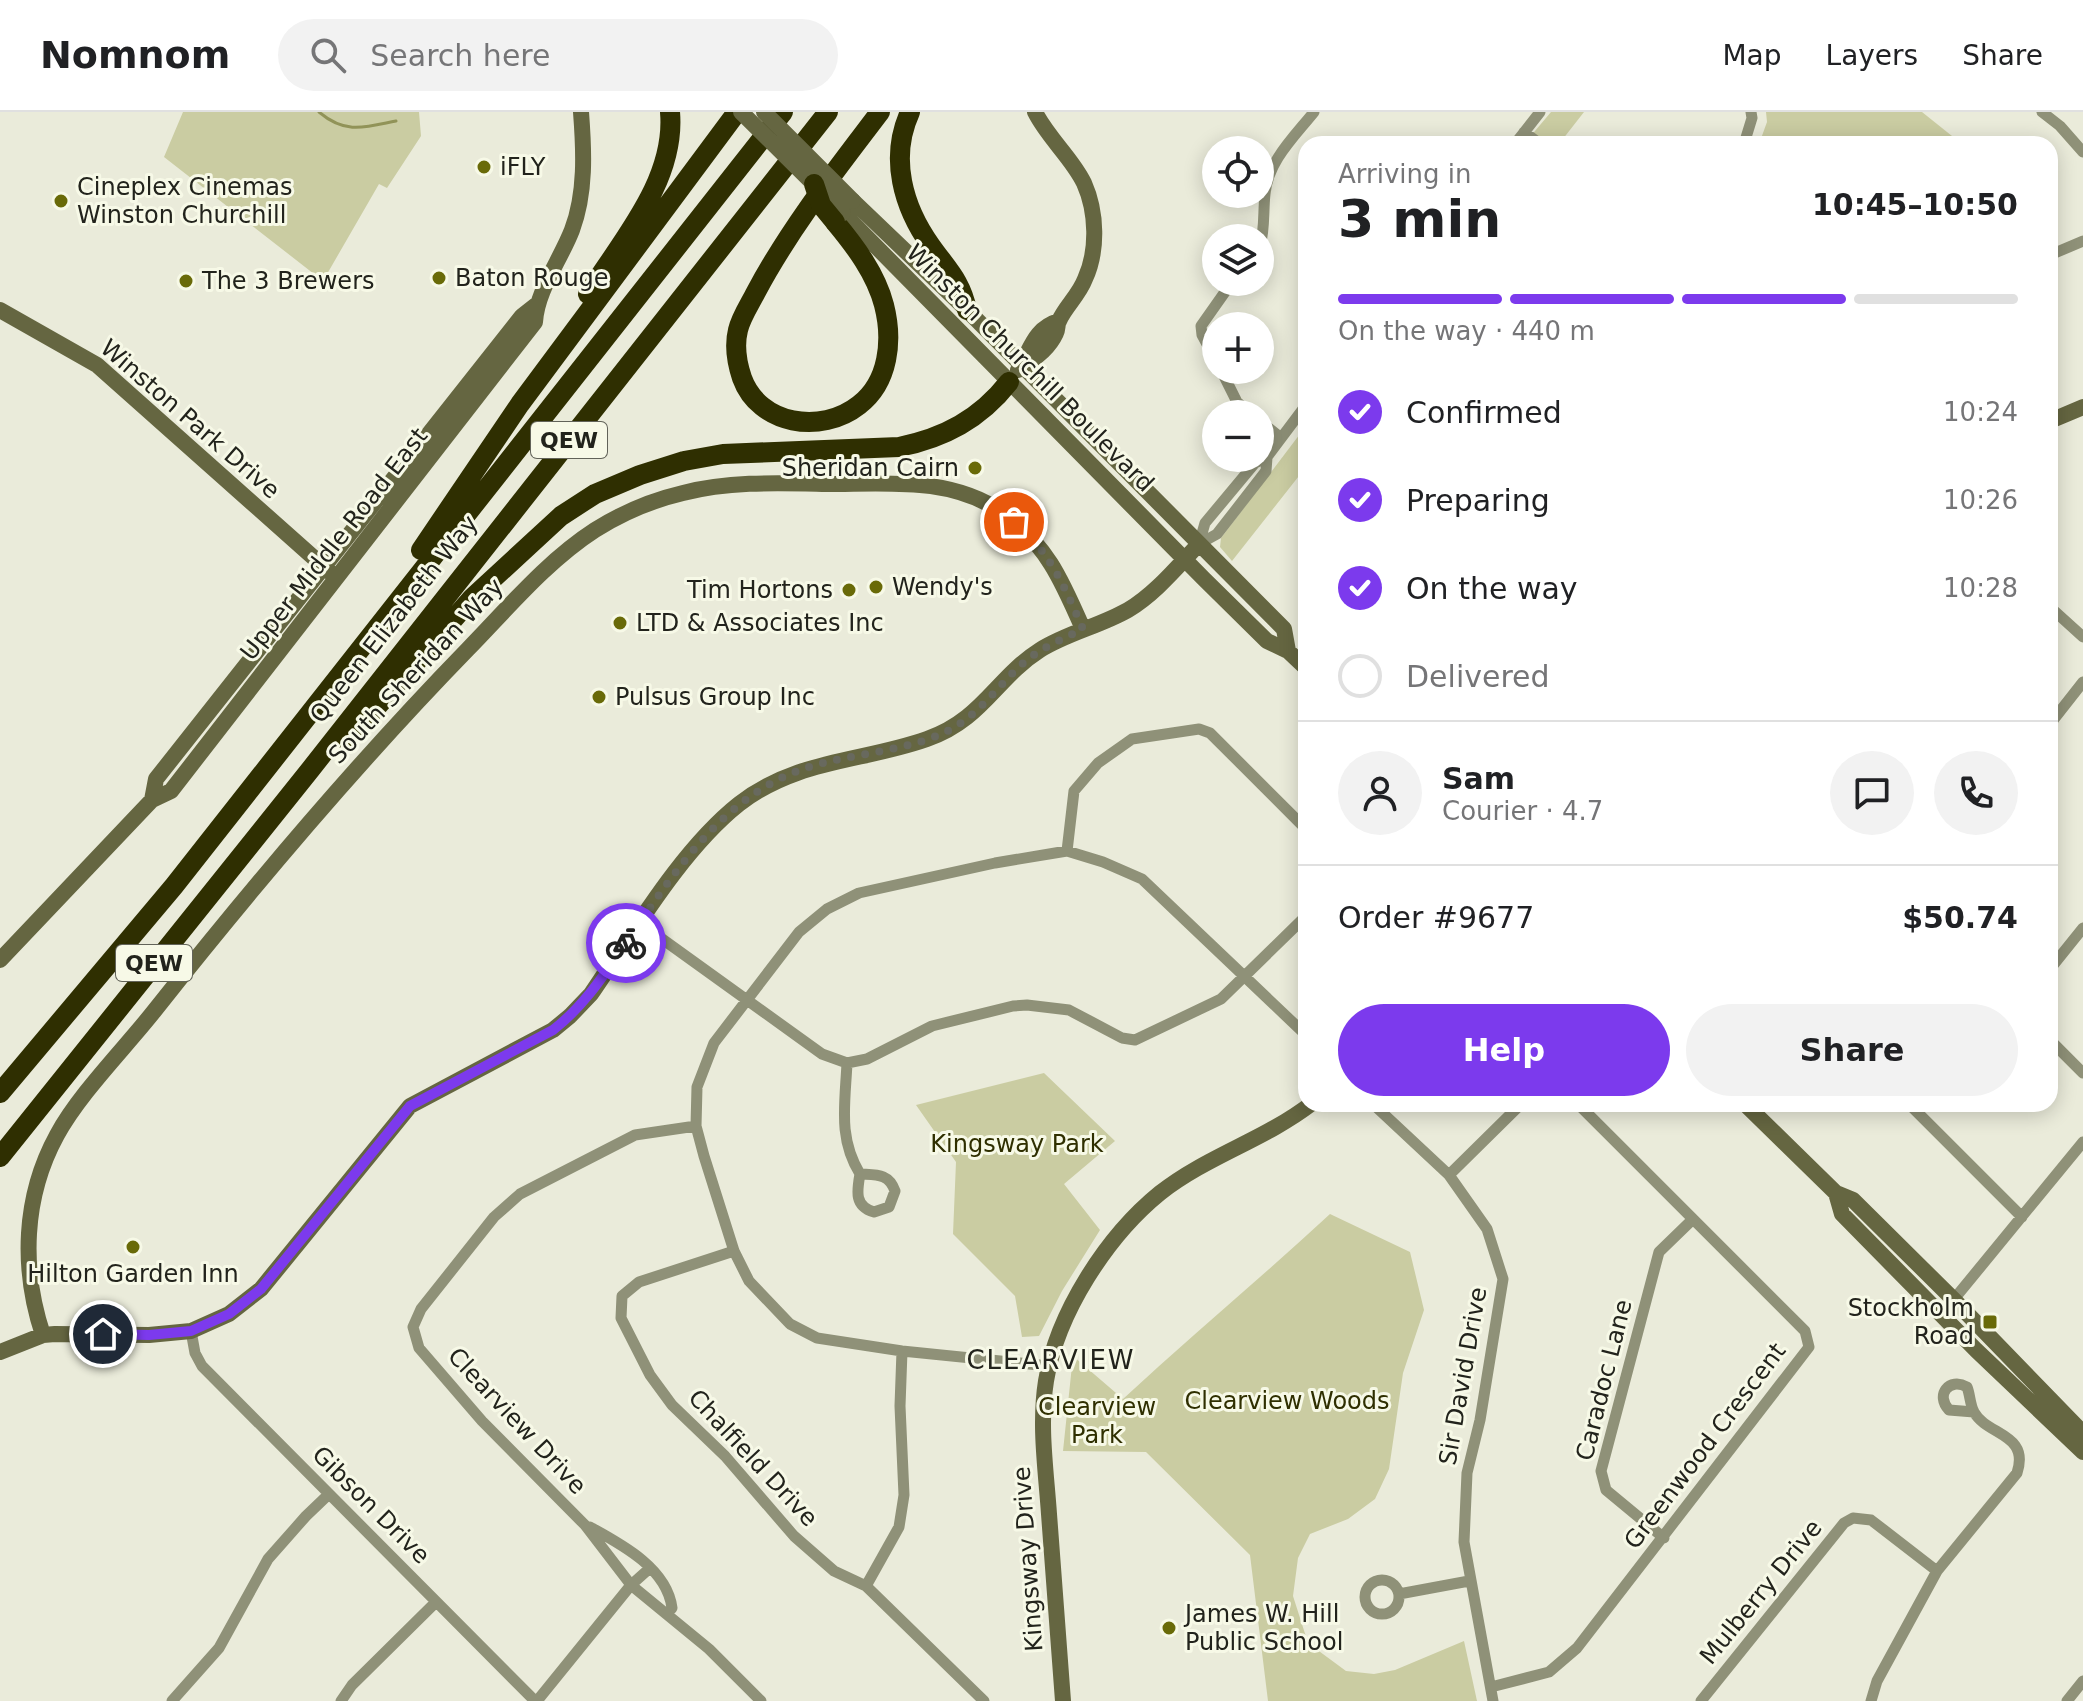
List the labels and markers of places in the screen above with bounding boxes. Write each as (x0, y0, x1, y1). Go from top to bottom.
place label: iFLY (500, 153, 546, 181)
marker: iFLY (475, 158, 493, 176)
place label: Cineplex Cinemas Winston Churchill (77, 173, 292, 229)
marker: Cineplex Cinemas Winston Churchill (52, 192, 70, 210)
place label: Baton Rouge (455, 264, 609, 292)
place label: The 3 Brewers (201, 267, 375, 295)
marker: Baton Rouge (430, 269, 448, 287)
marker: The 3 Brewers (177, 272, 195, 290)
place label: Sheridan Cairn (782, 454, 959, 482)
marker: Sheridan Cairn (966, 459, 984, 477)
pin (980, 488, 1048, 556)
place label: Wendy's (892, 573, 993, 601)
place label: Tim Hortons (686, 576, 833, 604)
marker: Wendy's (867, 578, 885, 596)
marker: Tim Hortons (840, 581, 858, 599)
place label: LTD & Associates Inc (636, 609, 884, 637)
marker: LTD & Associates Inc (611, 614, 629, 632)
place label: Pulsus Group Inc (615, 683, 815, 711)
marker: Pulsus Group Inc (590, 688, 608, 706)
marker: Hilton Garden Inn (124, 1238, 142, 1256)
place label: Hilton Garden Inn (27, 1260, 239, 1288)
place label: Stockholm Road (1848, 1294, 1974, 1350)
pin (69, 1300, 137, 1368)
marker: Stockholm Road (1981, 1313, 1999, 1331)
place label: James W. Hill Public School (1183, 1600, 1343, 1656)
marker: James W. Hill Public School (1160, 1619, 1178, 1637)

